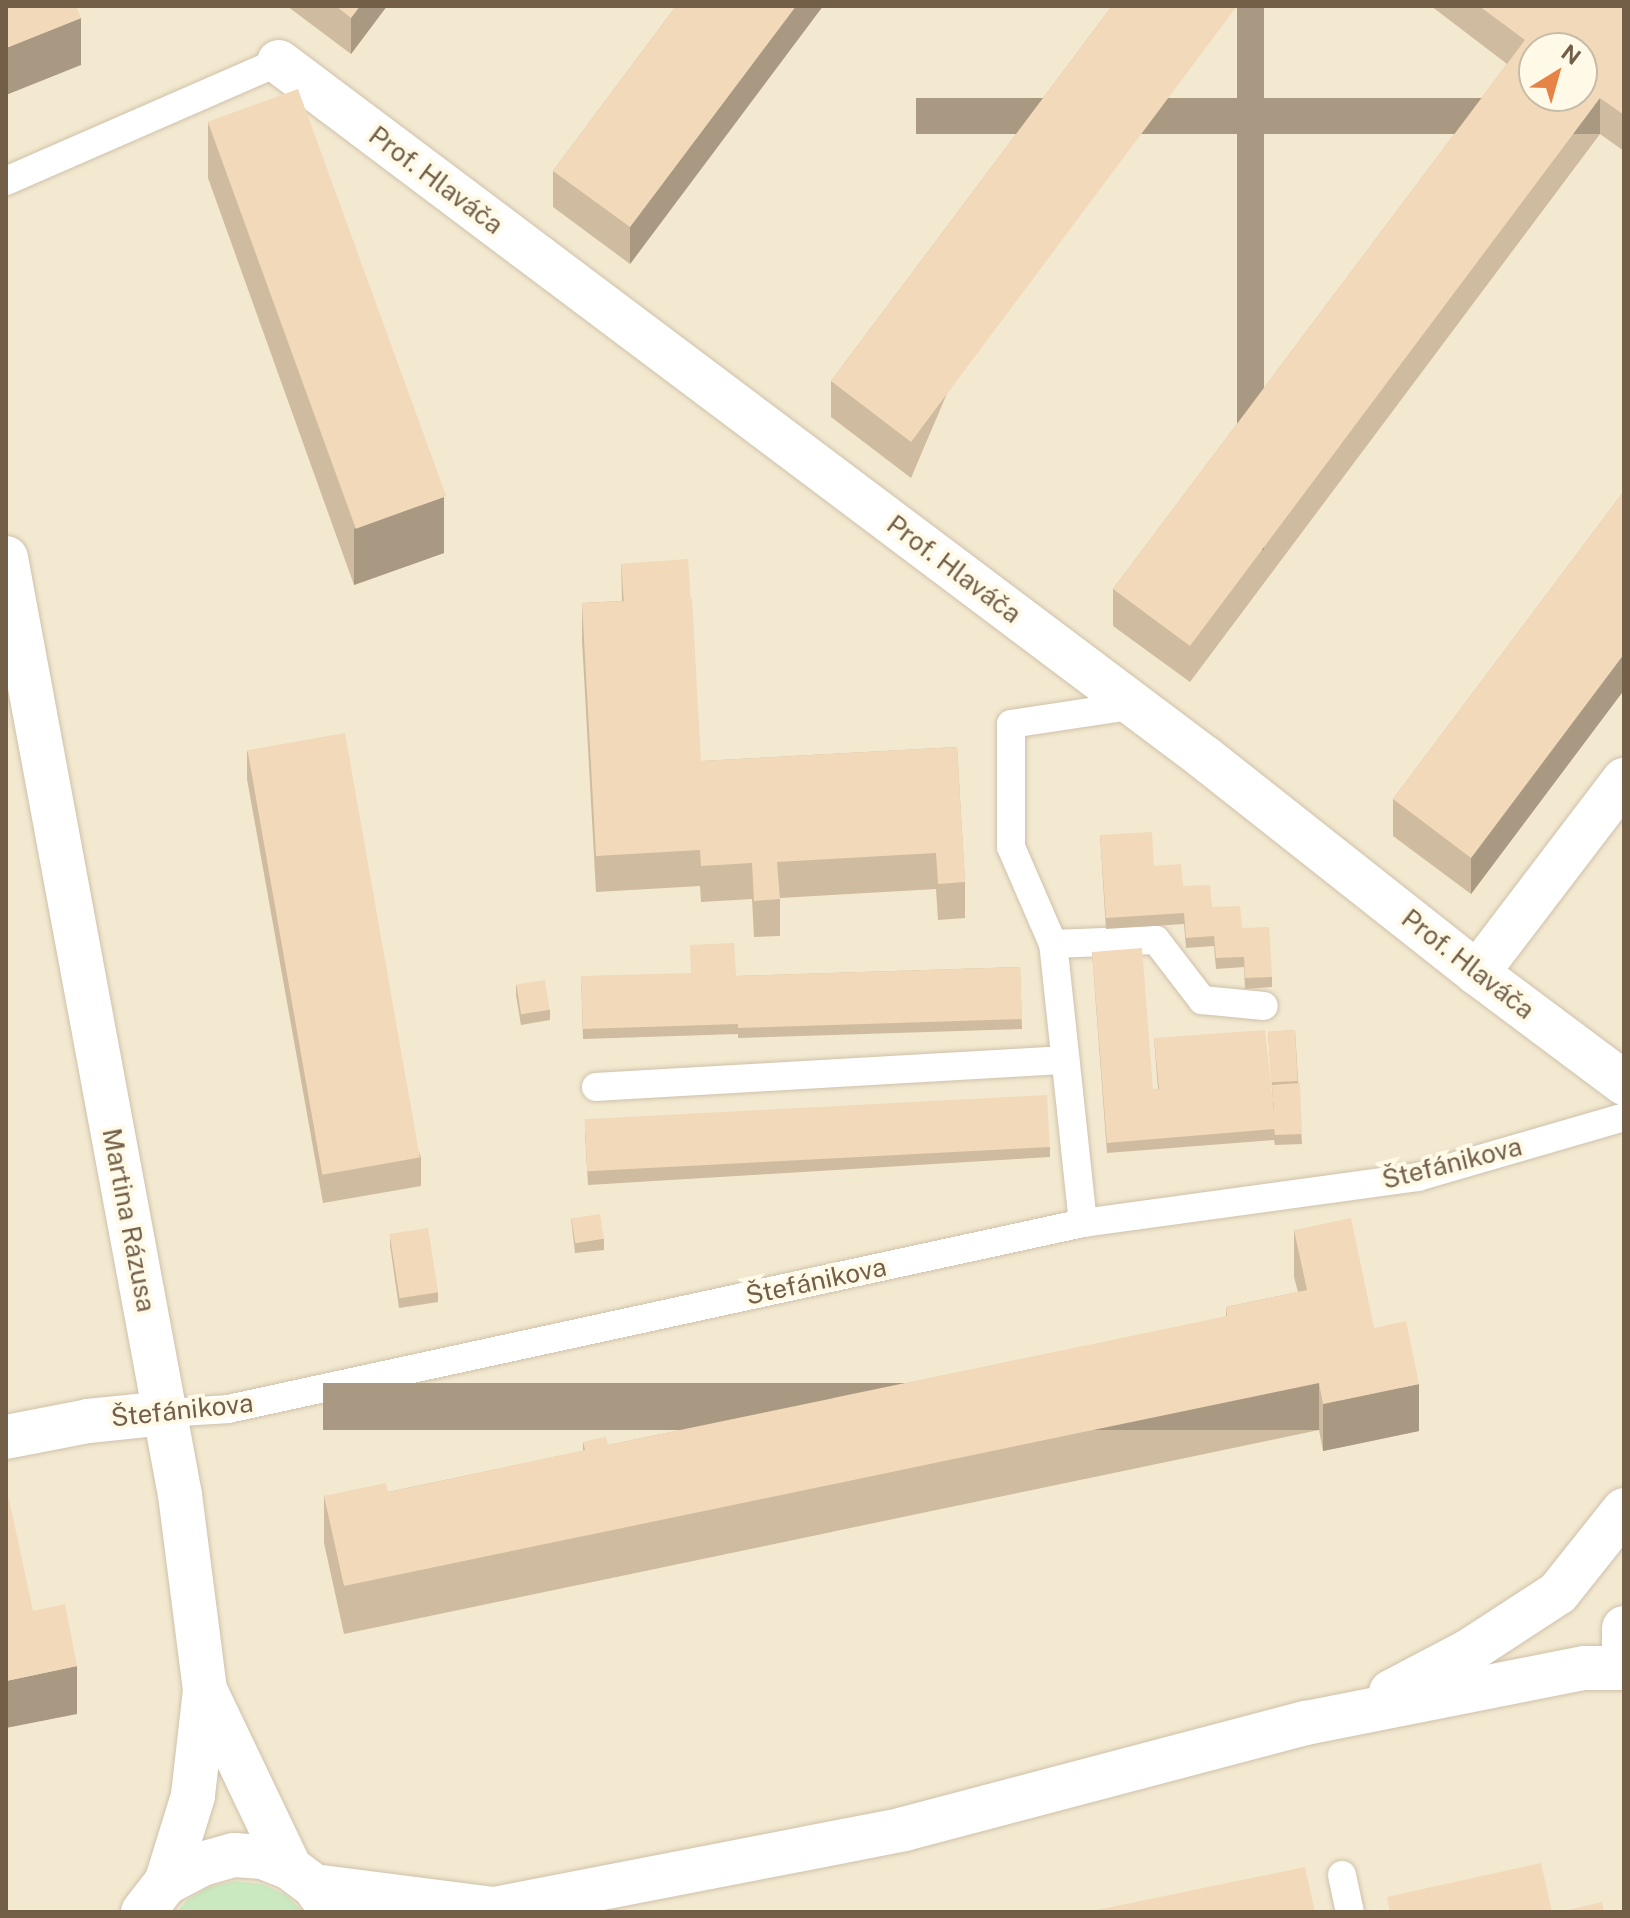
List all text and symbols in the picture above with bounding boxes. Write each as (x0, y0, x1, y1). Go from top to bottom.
north arrow (1518, 32, 1598, 112)
text: N (1557, 39, 1586, 70)
street label: Prof. Hlaváča (363, 119, 509, 241)
street label: Prof. Hlaváča (881, 508, 1027, 630)
street label: Prof. Hlaváča (1395, 903, 1541, 1025)
street label: Martina Rázusa (96, 1126, 162, 1314)
street label: Štefánikova (1379, 1131, 1525, 1195)
street label: Štefánikova (743, 1251, 889, 1311)
street label: Štefánikova (109, 1387, 255, 1433)

